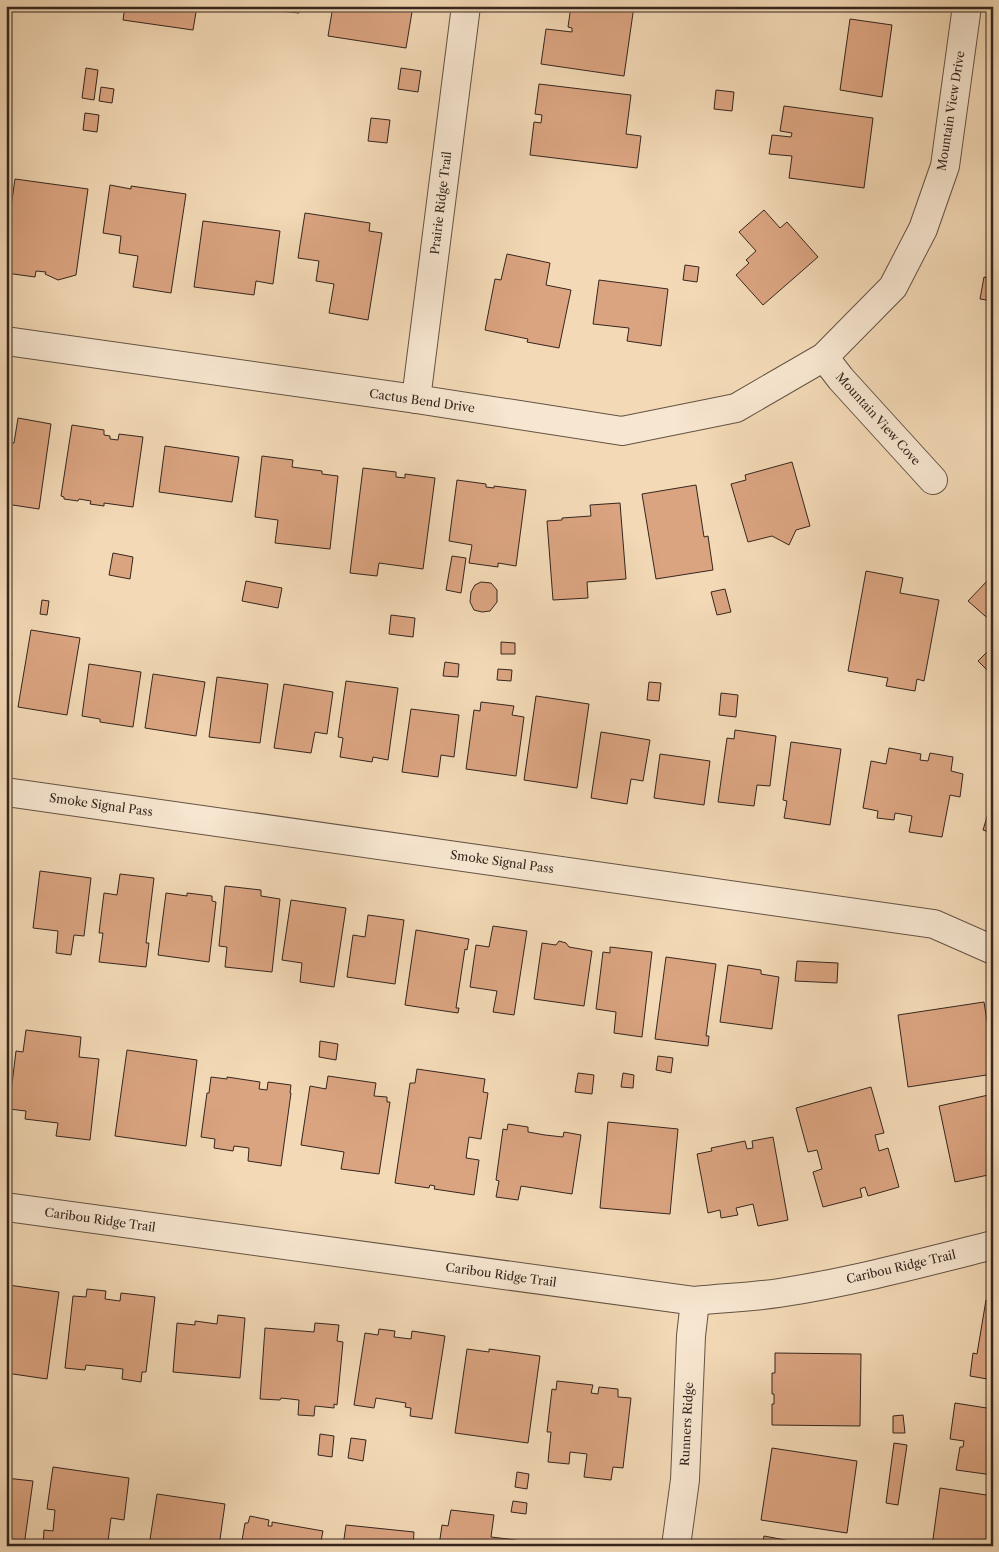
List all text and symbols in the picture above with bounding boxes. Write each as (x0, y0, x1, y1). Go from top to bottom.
street label: Mountain View Drive (934, 50, 967, 172)
street label: Prairie Ridge Trail (427, 150, 454, 255)
street label: Mountain View Cove (833, 369, 924, 468)
street label: Cactus Bend Drive (368, 386, 476, 415)
street label: Smoke Signal Pass (48, 790, 154, 819)
street label: Smoke Signal Pass (449, 847, 555, 876)
street label: Caribou Ridge Trail (44, 1204, 157, 1235)
street label: Caribou Ridge Trail (845, 1247, 958, 1286)
street label: Caribou Ridge Trail (445, 1259, 558, 1290)
street label: Runners Ridge (677, 1381, 696, 1466)

